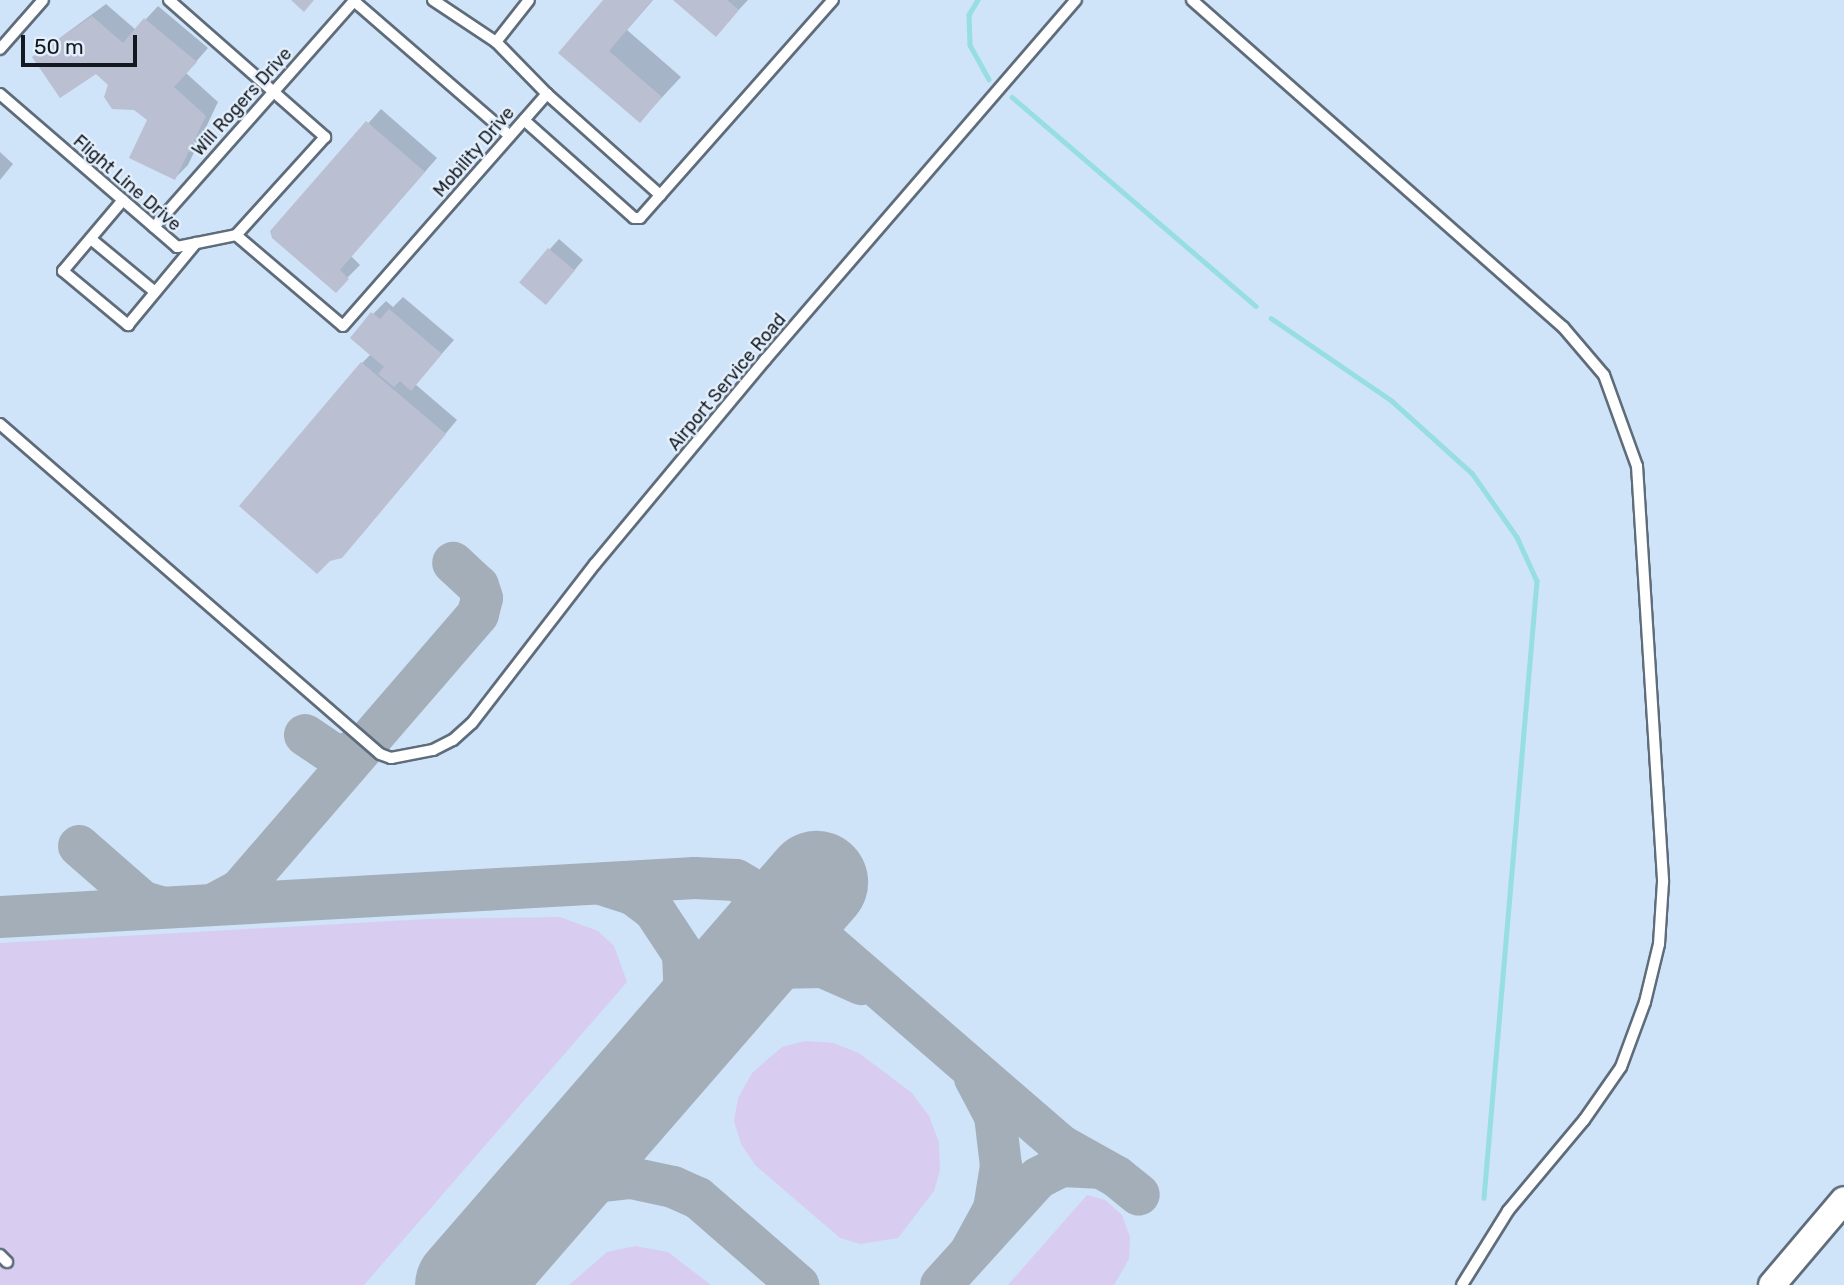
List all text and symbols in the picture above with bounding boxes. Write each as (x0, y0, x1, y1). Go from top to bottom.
scale bar (24, 21, 140, 65)
text: 50 m (34, 34, 84, 59)
street label: Will Rogers Drive (188, 43, 296, 161)
street label: Mobility Drive (429, 102, 519, 202)
street label: Flight Line Drive (69, 130, 185, 236)
street label: Airport Service Road (663, 309, 791, 455)

